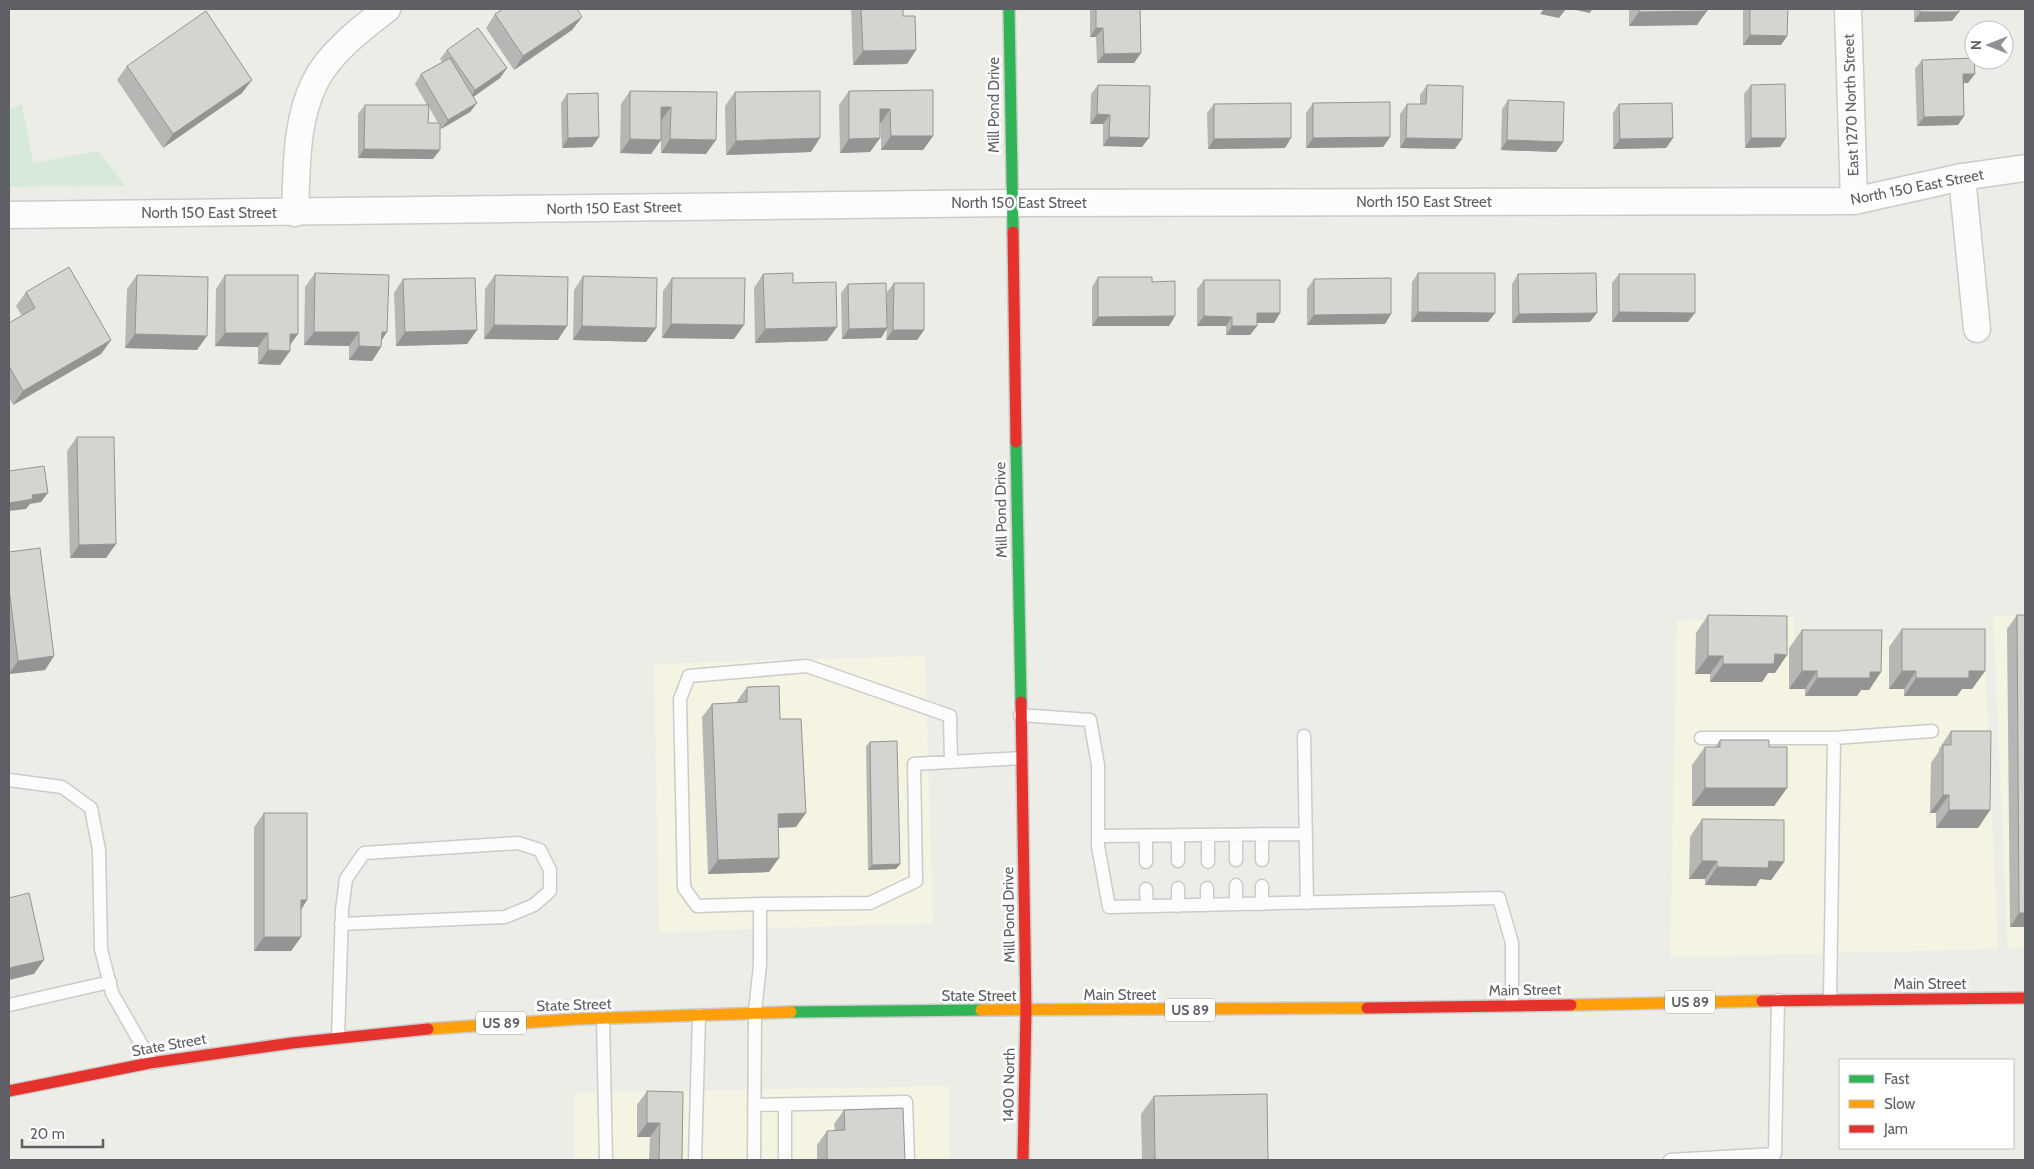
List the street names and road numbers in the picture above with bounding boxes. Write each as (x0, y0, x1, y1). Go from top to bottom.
street label: East 1270 North Street (1840, 33, 1862, 177)
street label: Mill Pond Drive (985, 57, 1003, 153)
street label: North 150 East Street (1849, 165, 1985, 209)
street label: North 150 East Street (1356, 193, 1492, 211)
street label: North 150 East Street (951, 194, 1087, 212)
street label: North 150 East Street (546, 198, 682, 218)
street label: North 150 East Street (141, 204, 277, 222)
street label: Mill Pond Drive (991, 462, 1011, 558)
street label: Mill Pond Drive (999, 867, 1019, 963)
street label: Main Street (1894, 975, 1966, 993)
street label: Main Street (1488, 980, 1562, 1000)
street label: Main Street (1084, 986, 1156, 1004)
street label: State Street (941, 987, 1017, 1005)
road number: US 89 (1665, 990, 1715, 1014)
street label: State Street (536, 995, 612, 1015)
road number: US 89 (1165, 998, 1215, 1022)
road number: US 89 (476, 1011, 526, 1034)
street label: State Street (130, 1030, 208, 1060)
street label: 1400 North (999, 1048, 1019, 1122)

